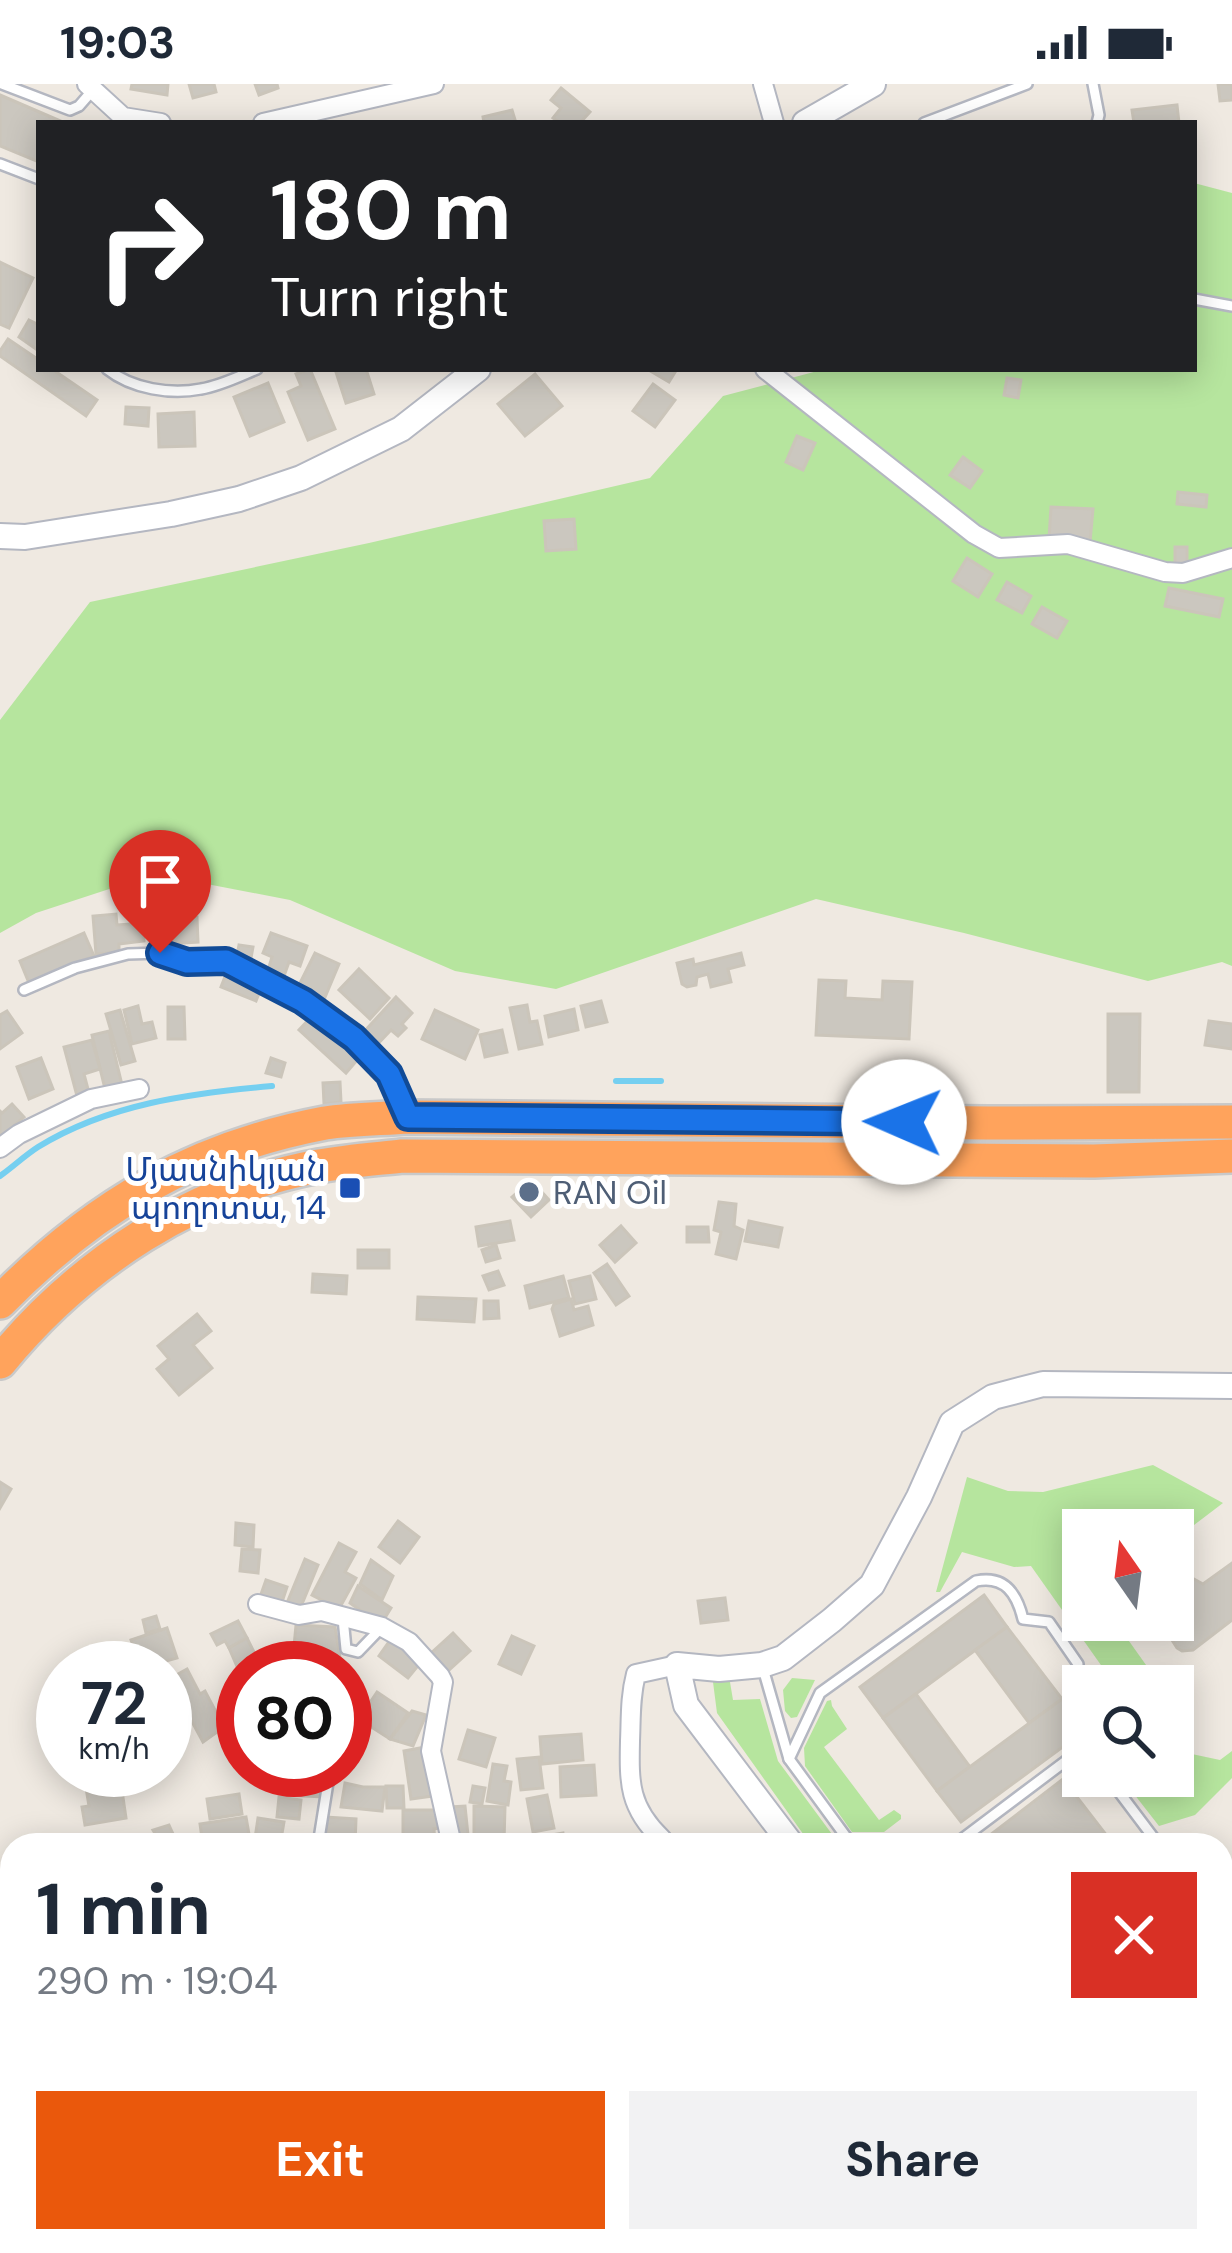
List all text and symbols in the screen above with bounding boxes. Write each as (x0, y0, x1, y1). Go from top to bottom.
text: 19:03 (60, 13, 175, 72)
text: 180 m (270, 156, 512, 265)
icon: right (72, 168, 228, 324)
text: Turn right (270, 262, 509, 333)
pin (109, 830, 211, 953)
icon: arrive (127, 848, 193, 914)
position arrow (841, 1059, 967, 1185)
place label: Մյասնիկյան պողոտա, 14 (125, 1148, 326, 1229)
place label: RAN Oil (553, 1171, 667, 1214)
marker: Մյասնիկյան պողոտա, 14 (337, 1175, 363, 1201)
marker: RAN Oil (516, 1179, 542, 1205)
north arrow (1062, 1509, 1194, 1641)
map controls (1062, 1509, 1194, 1797)
speed limit sign: 80 (216, 1641, 372, 1797)
text: 72 (81, 1664, 147, 1743)
button: search (1062, 1665, 1194, 1797)
text: km/h (79, 1729, 149, 1768)
text: 1 min (36, 1863, 211, 1956)
button: close (1071, 1872, 1197, 1998)
text: 290 m · 19:04 (36, 1955, 278, 2006)
button: Exit (36, 2091, 605, 2229)
button: Share (629, 2091, 1197, 2229)

